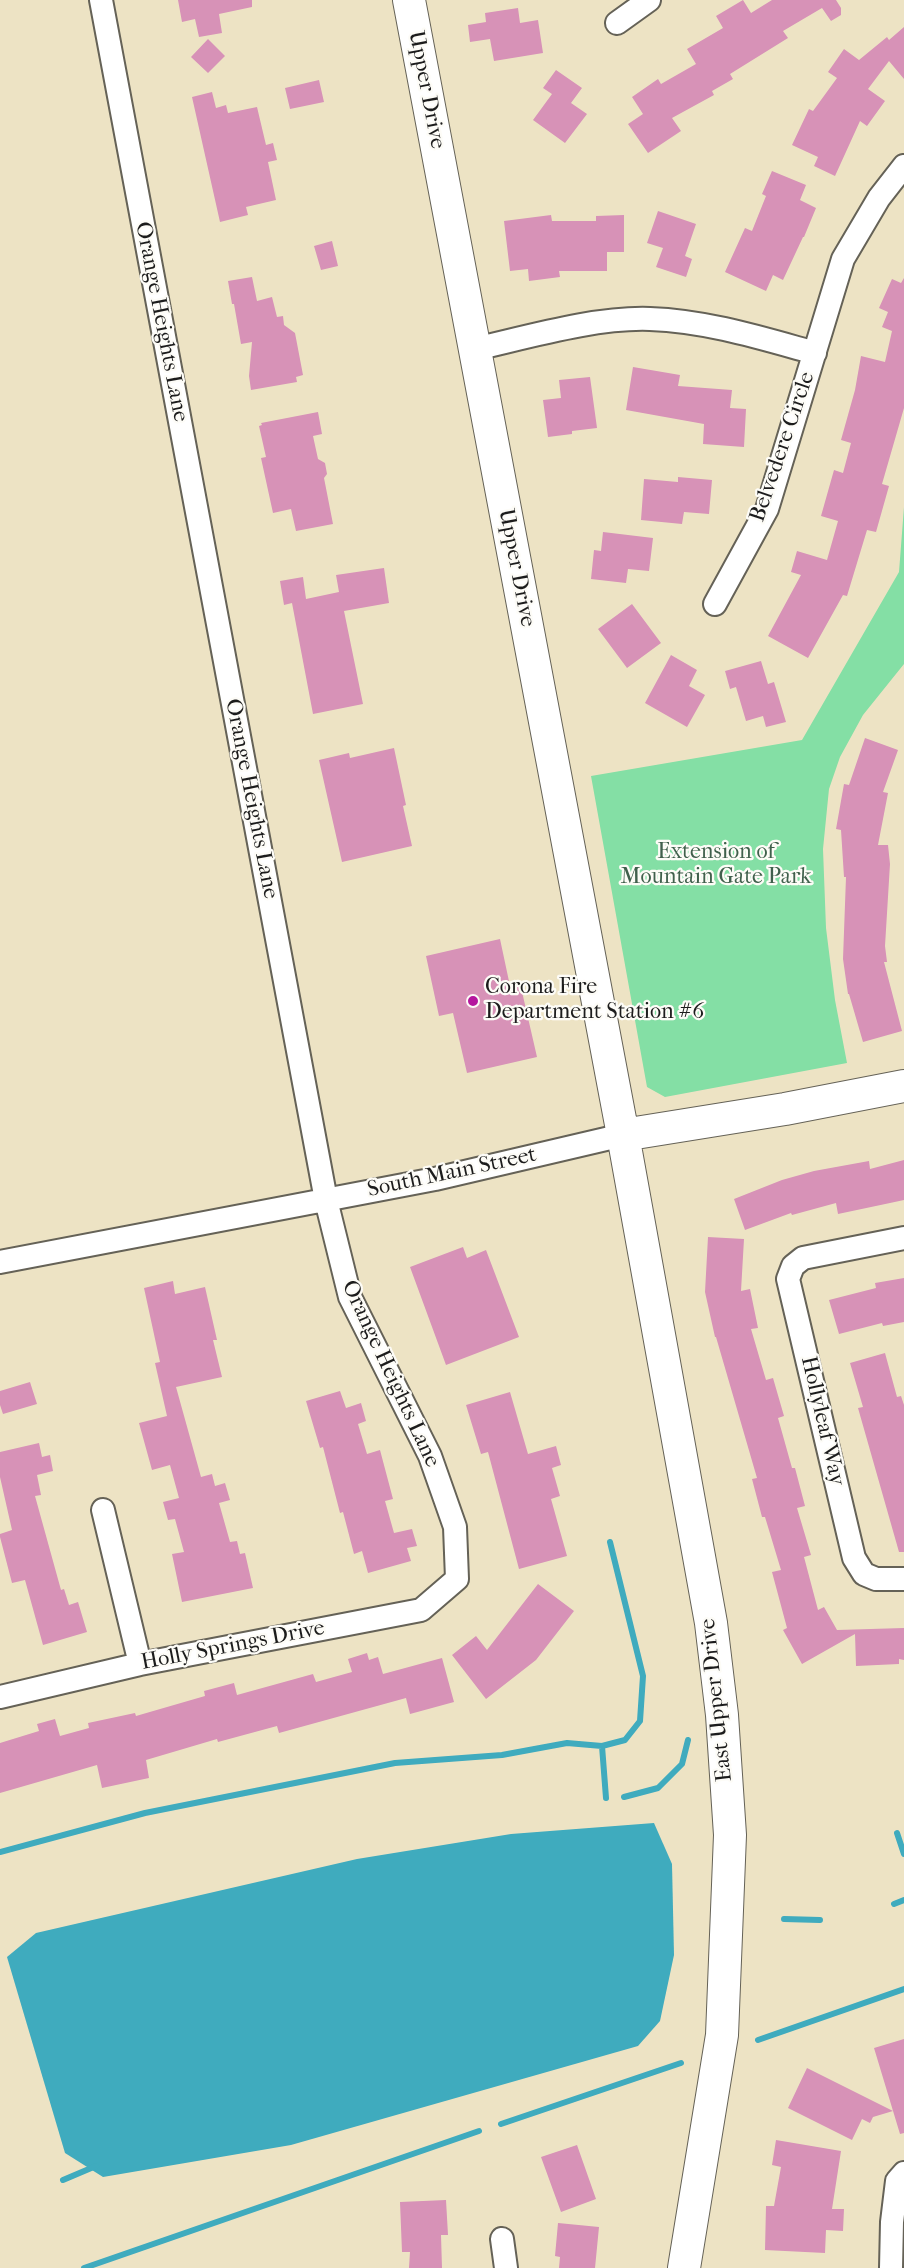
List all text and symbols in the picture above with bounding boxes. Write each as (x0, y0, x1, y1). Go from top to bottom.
street label: Upper Drive (402, 29, 450, 151)
street label: Orange Heights Lane (129, 220, 193, 424)
street label: Belvedere Circle (745, 369, 821, 525)
street label: Upper Drive (492, 507, 540, 629)
street label: Orange Heights Lane (219, 697, 283, 901)
park label: Extension of Mountain Gate Park (621, 840, 811, 891)
place label: Corona Fire Department Station #6 (485, 975, 704, 1026)
marker: Corona Fire Department Station #6 (466, 994, 480, 1008)
street label: South Main Street (365, 1142, 539, 1204)
street label: Orange Heights Lane (335, 1276, 445, 1472)
street label: Hollyleaf Way (794, 1354, 850, 1488)
street label: Holly Springs Drive (139, 1615, 327, 1677)
street label: East Upper Drive (695, 1617, 739, 1783)

